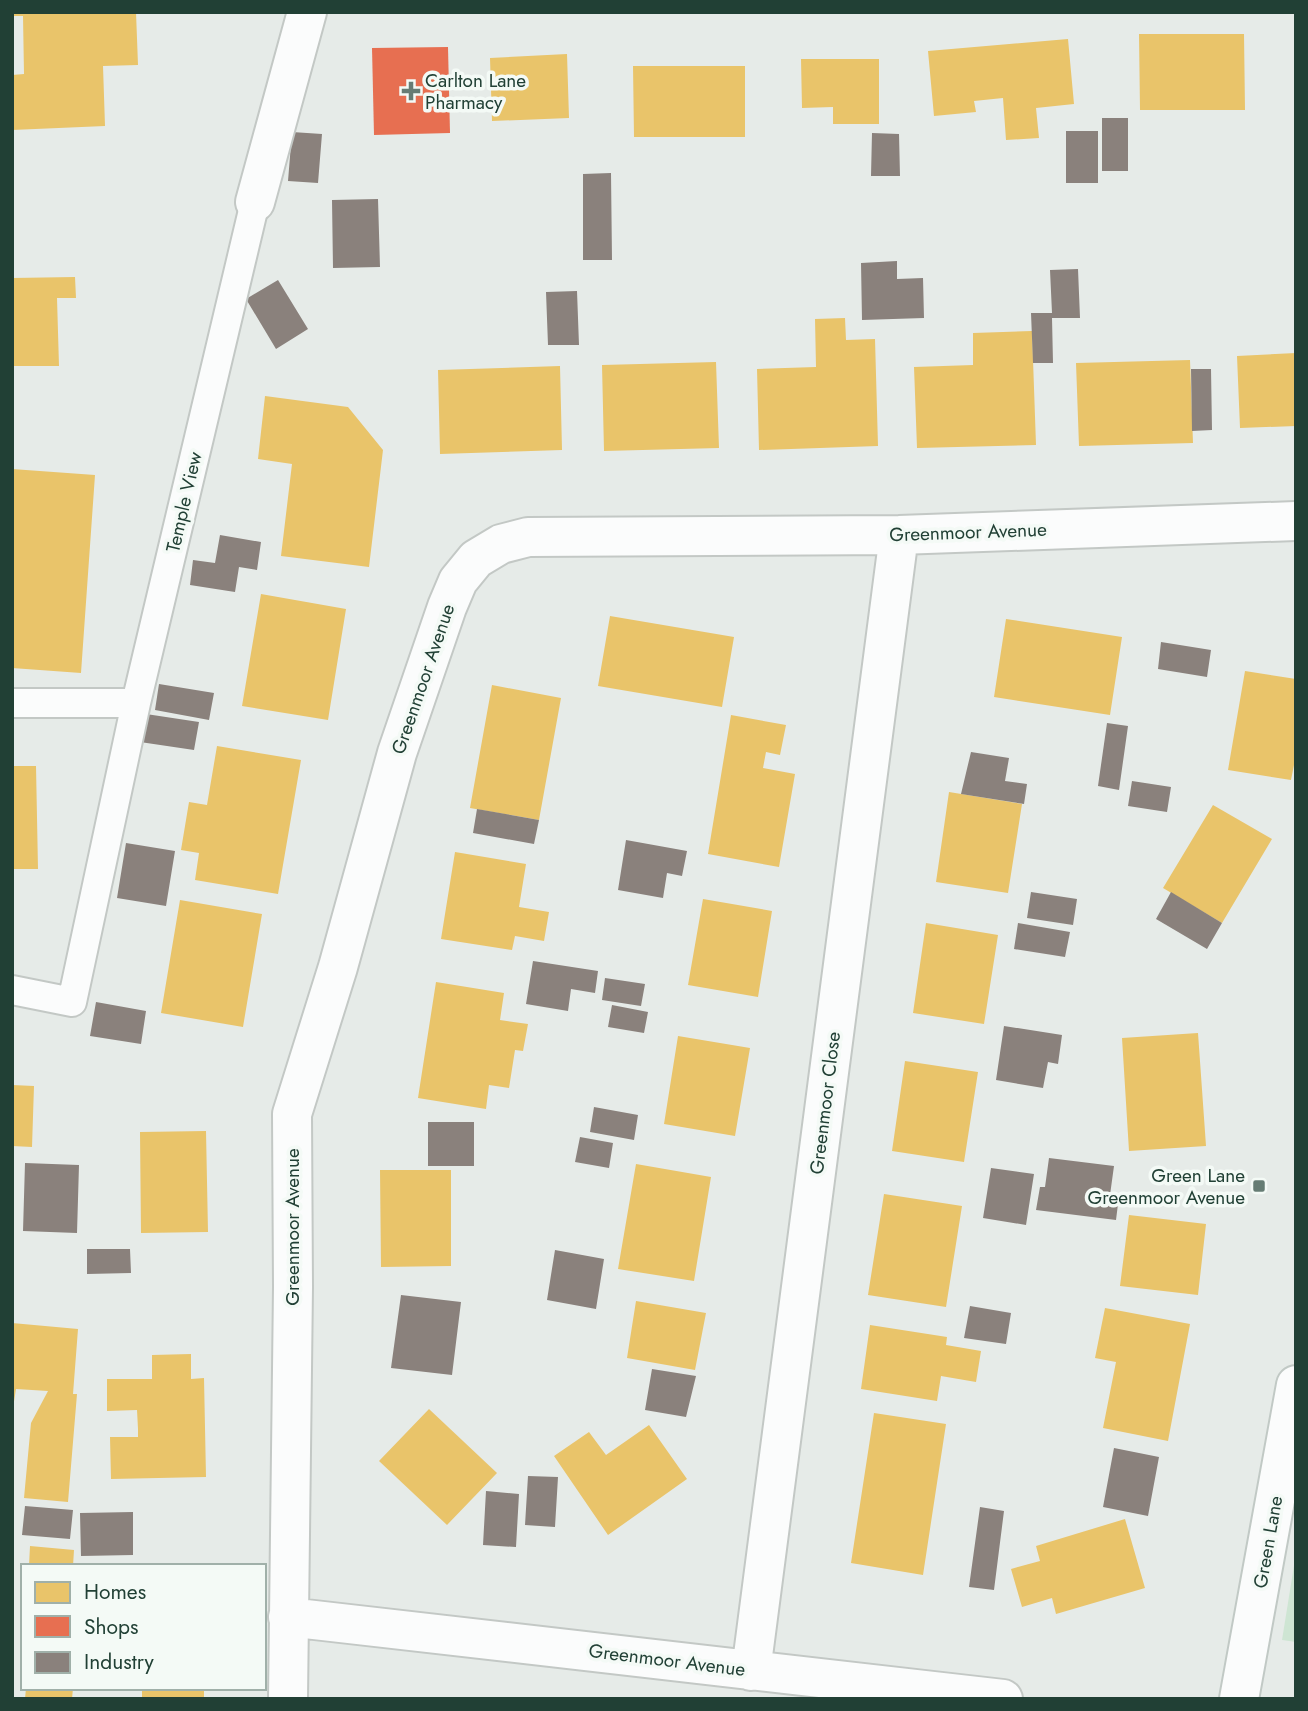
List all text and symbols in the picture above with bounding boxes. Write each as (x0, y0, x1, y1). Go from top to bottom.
place label: Carlton Lane Pharmacy (425, 67, 526, 116)
marker: Carlton Lane Pharmacy (403, 83, 419, 99)
street label: Temple View (159, 449, 209, 555)
street label: Greenmoor Avenue (889, 516, 1047, 548)
street label: Greenmoor Avenue (385, 600, 461, 758)
street label: Greenmoor Close (803, 1030, 847, 1176)
street label: Greenmoor Avenue (279, 1148, 306, 1306)
place label: Green Lane Greenmoor Avenue (1088, 1162, 1245, 1211)
marker: Green Lane Greenmoor Avenue (1251, 1178, 1267, 1194)
street label: Green Lane (1247, 1493, 1289, 1590)
legend (21, 1564, 266, 1690)
text: Homes (84, 1577, 146, 1607)
text: Shops (84, 1612, 138, 1642)
street label: Greenmoor Avenue (587, 1637, 747, 1683)
text: Industry (84, 1647, 155, 1677)

